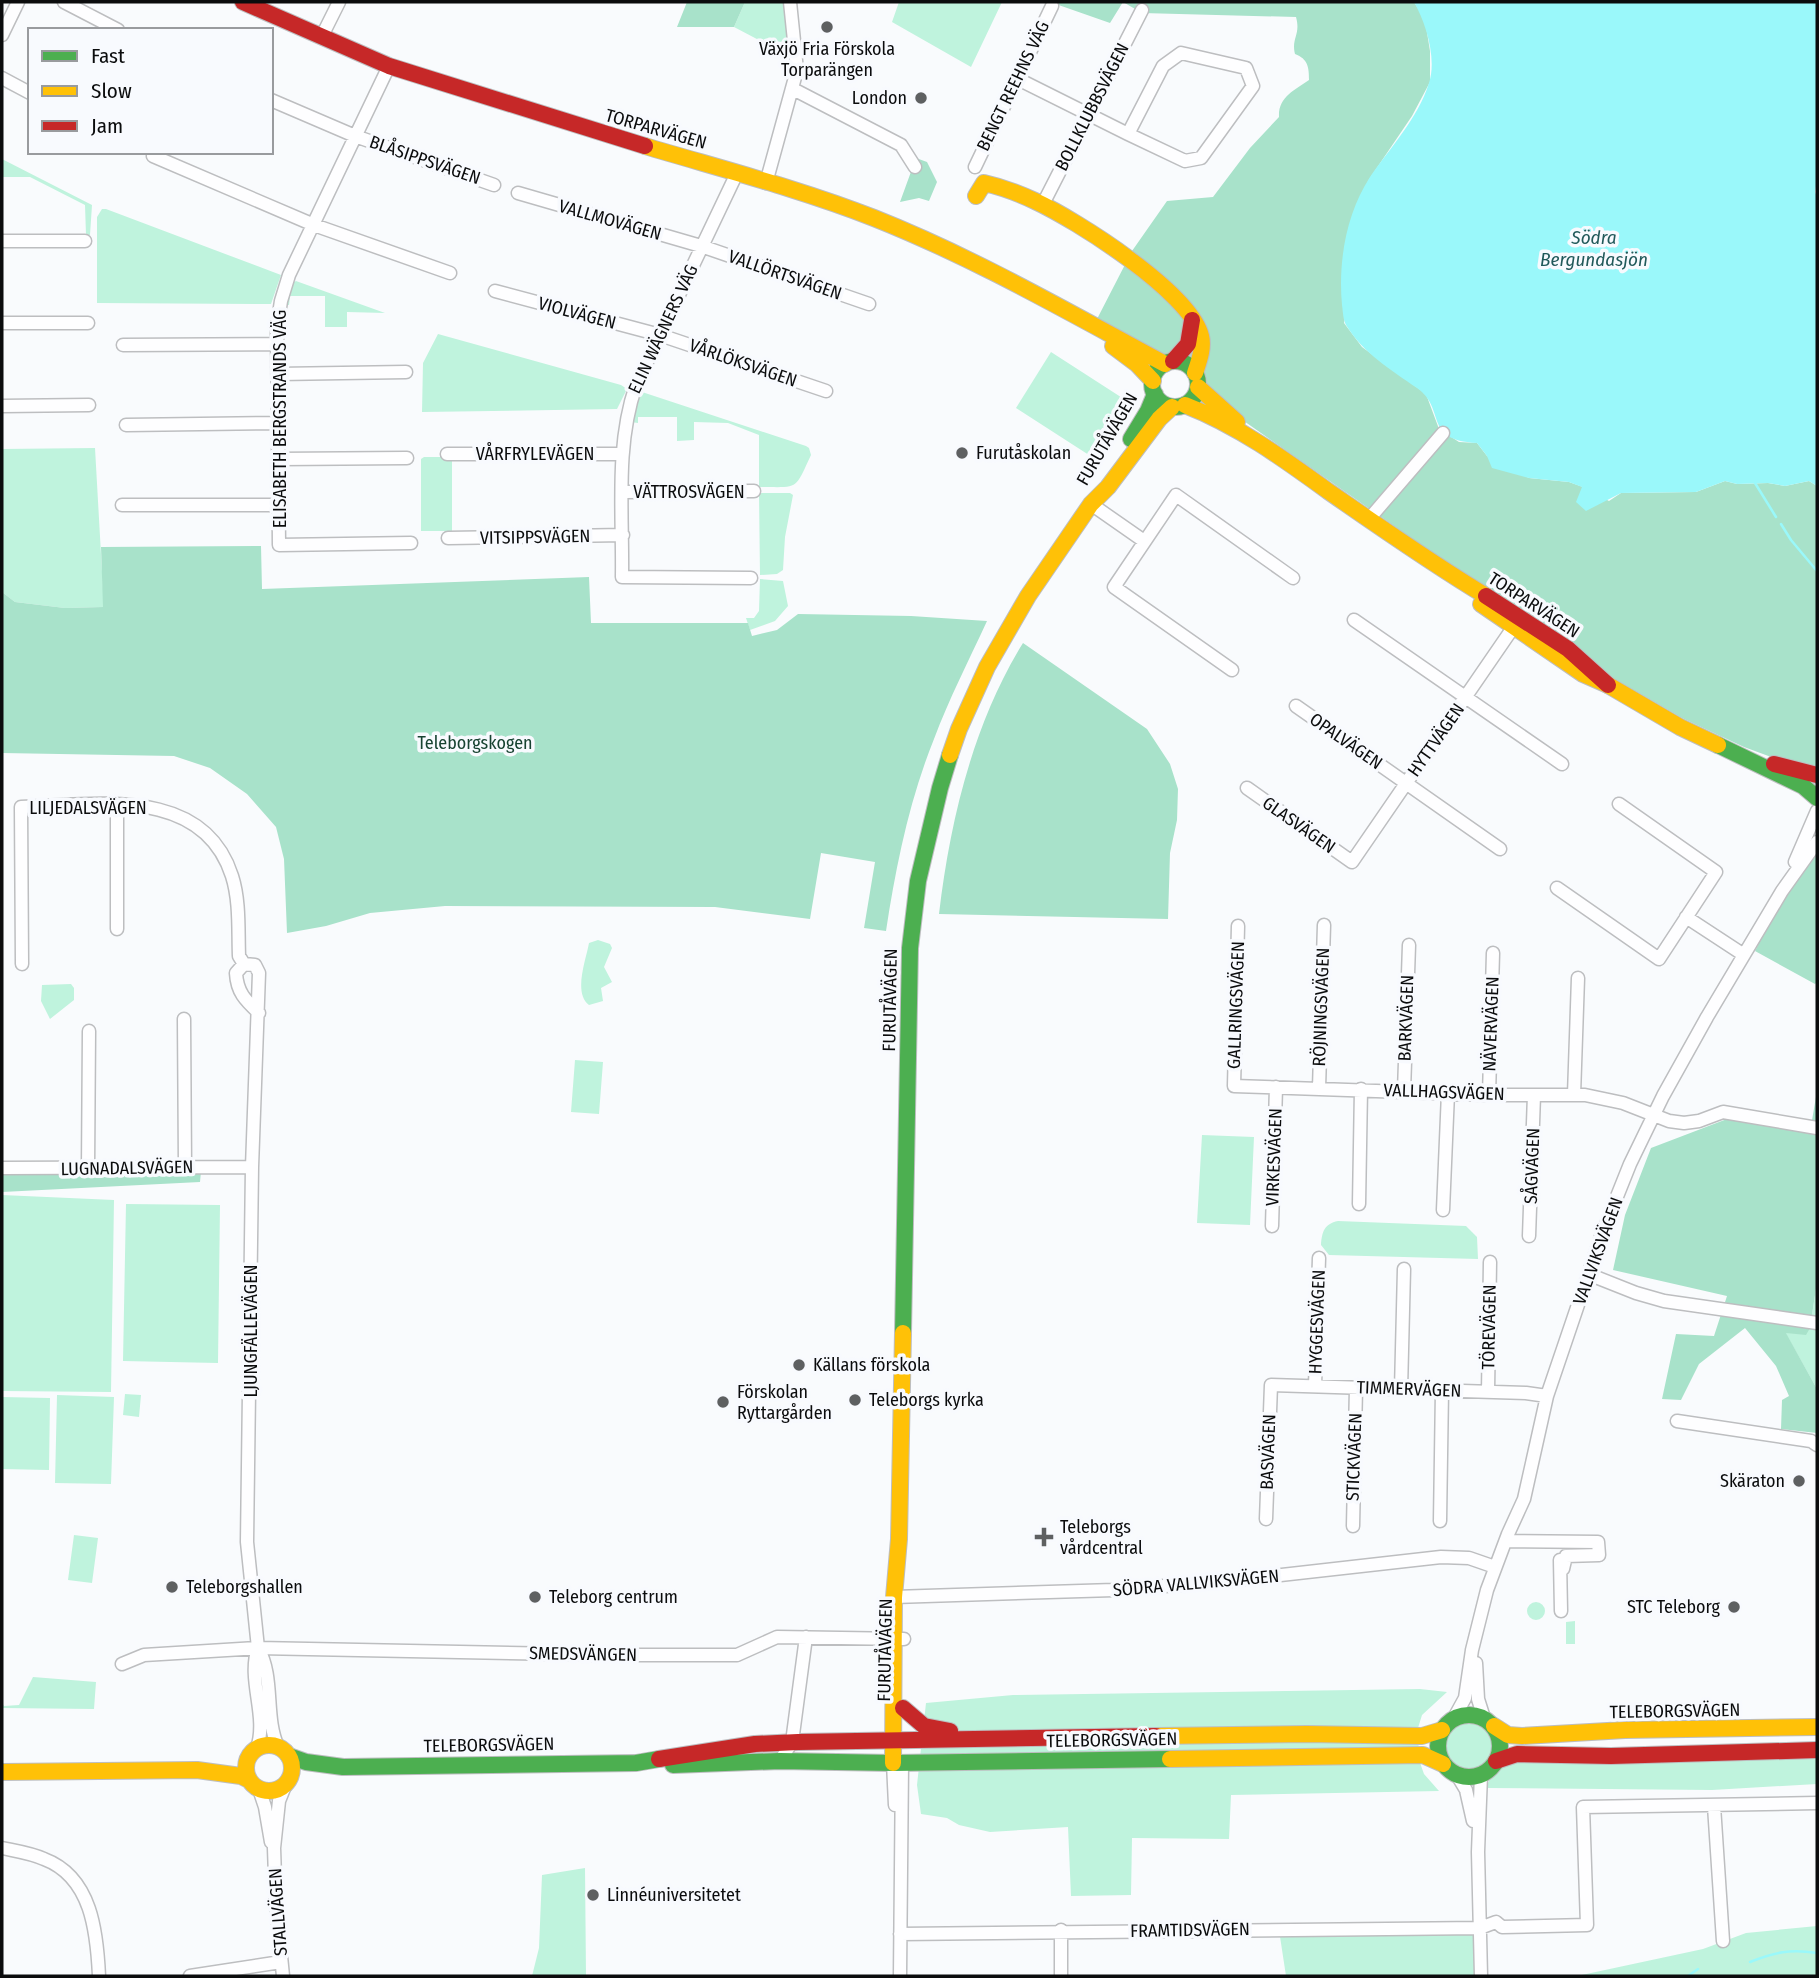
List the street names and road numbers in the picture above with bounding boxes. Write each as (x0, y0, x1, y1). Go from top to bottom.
street label: BENGT REEHNS VÄG (972, 17, 1054, 155)
street label: BOLLKLUBBSVÄGEN (1050, 39, 1134, 175)
street label: TORPARVÄGEN (603, 104, 709, 154)
street label: BLÅSIPPSVÄGEN (367, 130, 484, 189)
street label: VALLMOVÄGEN (556, 195, 664, 245)
street label: VALLÖRTSVÄGEN (725, 245, 845, 305)
street label: ELIN WÄGNERS VÄG (623, 261, 703, 397)
street label: VIOLVÄGEN (536, 292, 618, 334)
street label: ELISABETH BERGSTRANDS VÄG (269, 310, 291, 528)
street label: VÅRLÖKSVÄGEN (686, 333, 800, 392)
street label: FURUTÅVÄGEN (1071, 388, 1142, 489)
street label: VÅRFRYLEVÄGEN (476, 442, 594, 465)
street label: VÄTTROSVÄGEN (633, 481, 745, 503)
street label: VITSIPPSVÄGEN (480, 525, 590, 549)
street label: TORPARVÄGEN (1484, 567, 1584, 643)
street label: HYTTVÄGEN (1403, 699, 1469, 781)
street label: OPALVÄGEN (1305, 708, 1387, 774)
street label: GLASVÄGEN (1258, 792, 1340, 858)
street label: LILJEDALSVÄGEN (29, 797, 147, 819)
street label: GALLRINGSVÄGEN (1223, 941, 1249, 1069)
street label: RÖJNINGSVÄGEN (1308, 947, 1334, 1067)
street label: FURUTÅVÄGEN (877, 948, 902, 1052)
street label: BARKVÄGEN (1393, 974, 1419, 1062)
street label: NÄVERVÄGEN (1478, 976, 1504, 1072)
street label: VALLHAGSVÄGEN (1383, 1079, 1505, 1105)
street label: VIRKESVÄGEN (1261, 1108, 1287, 1206)
street label: SÅGVÄGEN (1519, 1127, 1544, 1205)
street label: LUGNADALSVÄGEN (60, 1156, 194, 1180)
street label: VALLVIKSVÄGEN (1568, 1194, 1628, 1308)
street label: LJUNGFÄLLEVÄGEN (240, 1264, 262, 1398)
street label: HYGGESVÄGEN (1304, 1269, 1330, 1375)
street label: TÖREVÄGEN (1477, 1284, 1501, 1370)
street label: TIMMERVÄGEN (1356, 1376, 1462, 1402)
street label: STICKVÄGEN (1341, 1413, 1367, 1501)
street label: BASVÄGEN (1256, 1414, 1280, 1490)
street label: SÖDRA VALLVIKSVÄGEN (1112, 1565, 1280, 1601)
street label: FURUTÅVÄGEN (872, 1598, 897, 1702)
street label: SMEDSVÄNGEN (529, 1642, 637, 1666)
street label: TELEBORGSVÄGEN (1609, 1699, 1741, 1723)
street label: TELEBORGSVÄGEN (1046, 1728, 1178, 1752)
street label: TELEBORGSVÄGEN (423, 1733, 555, 1757)
street label: STALLVÄGEN (264, 1867, 292, 1957)
street label: FRAMTIDSVÄGEN (1130, 1918, 1250, 1942)

